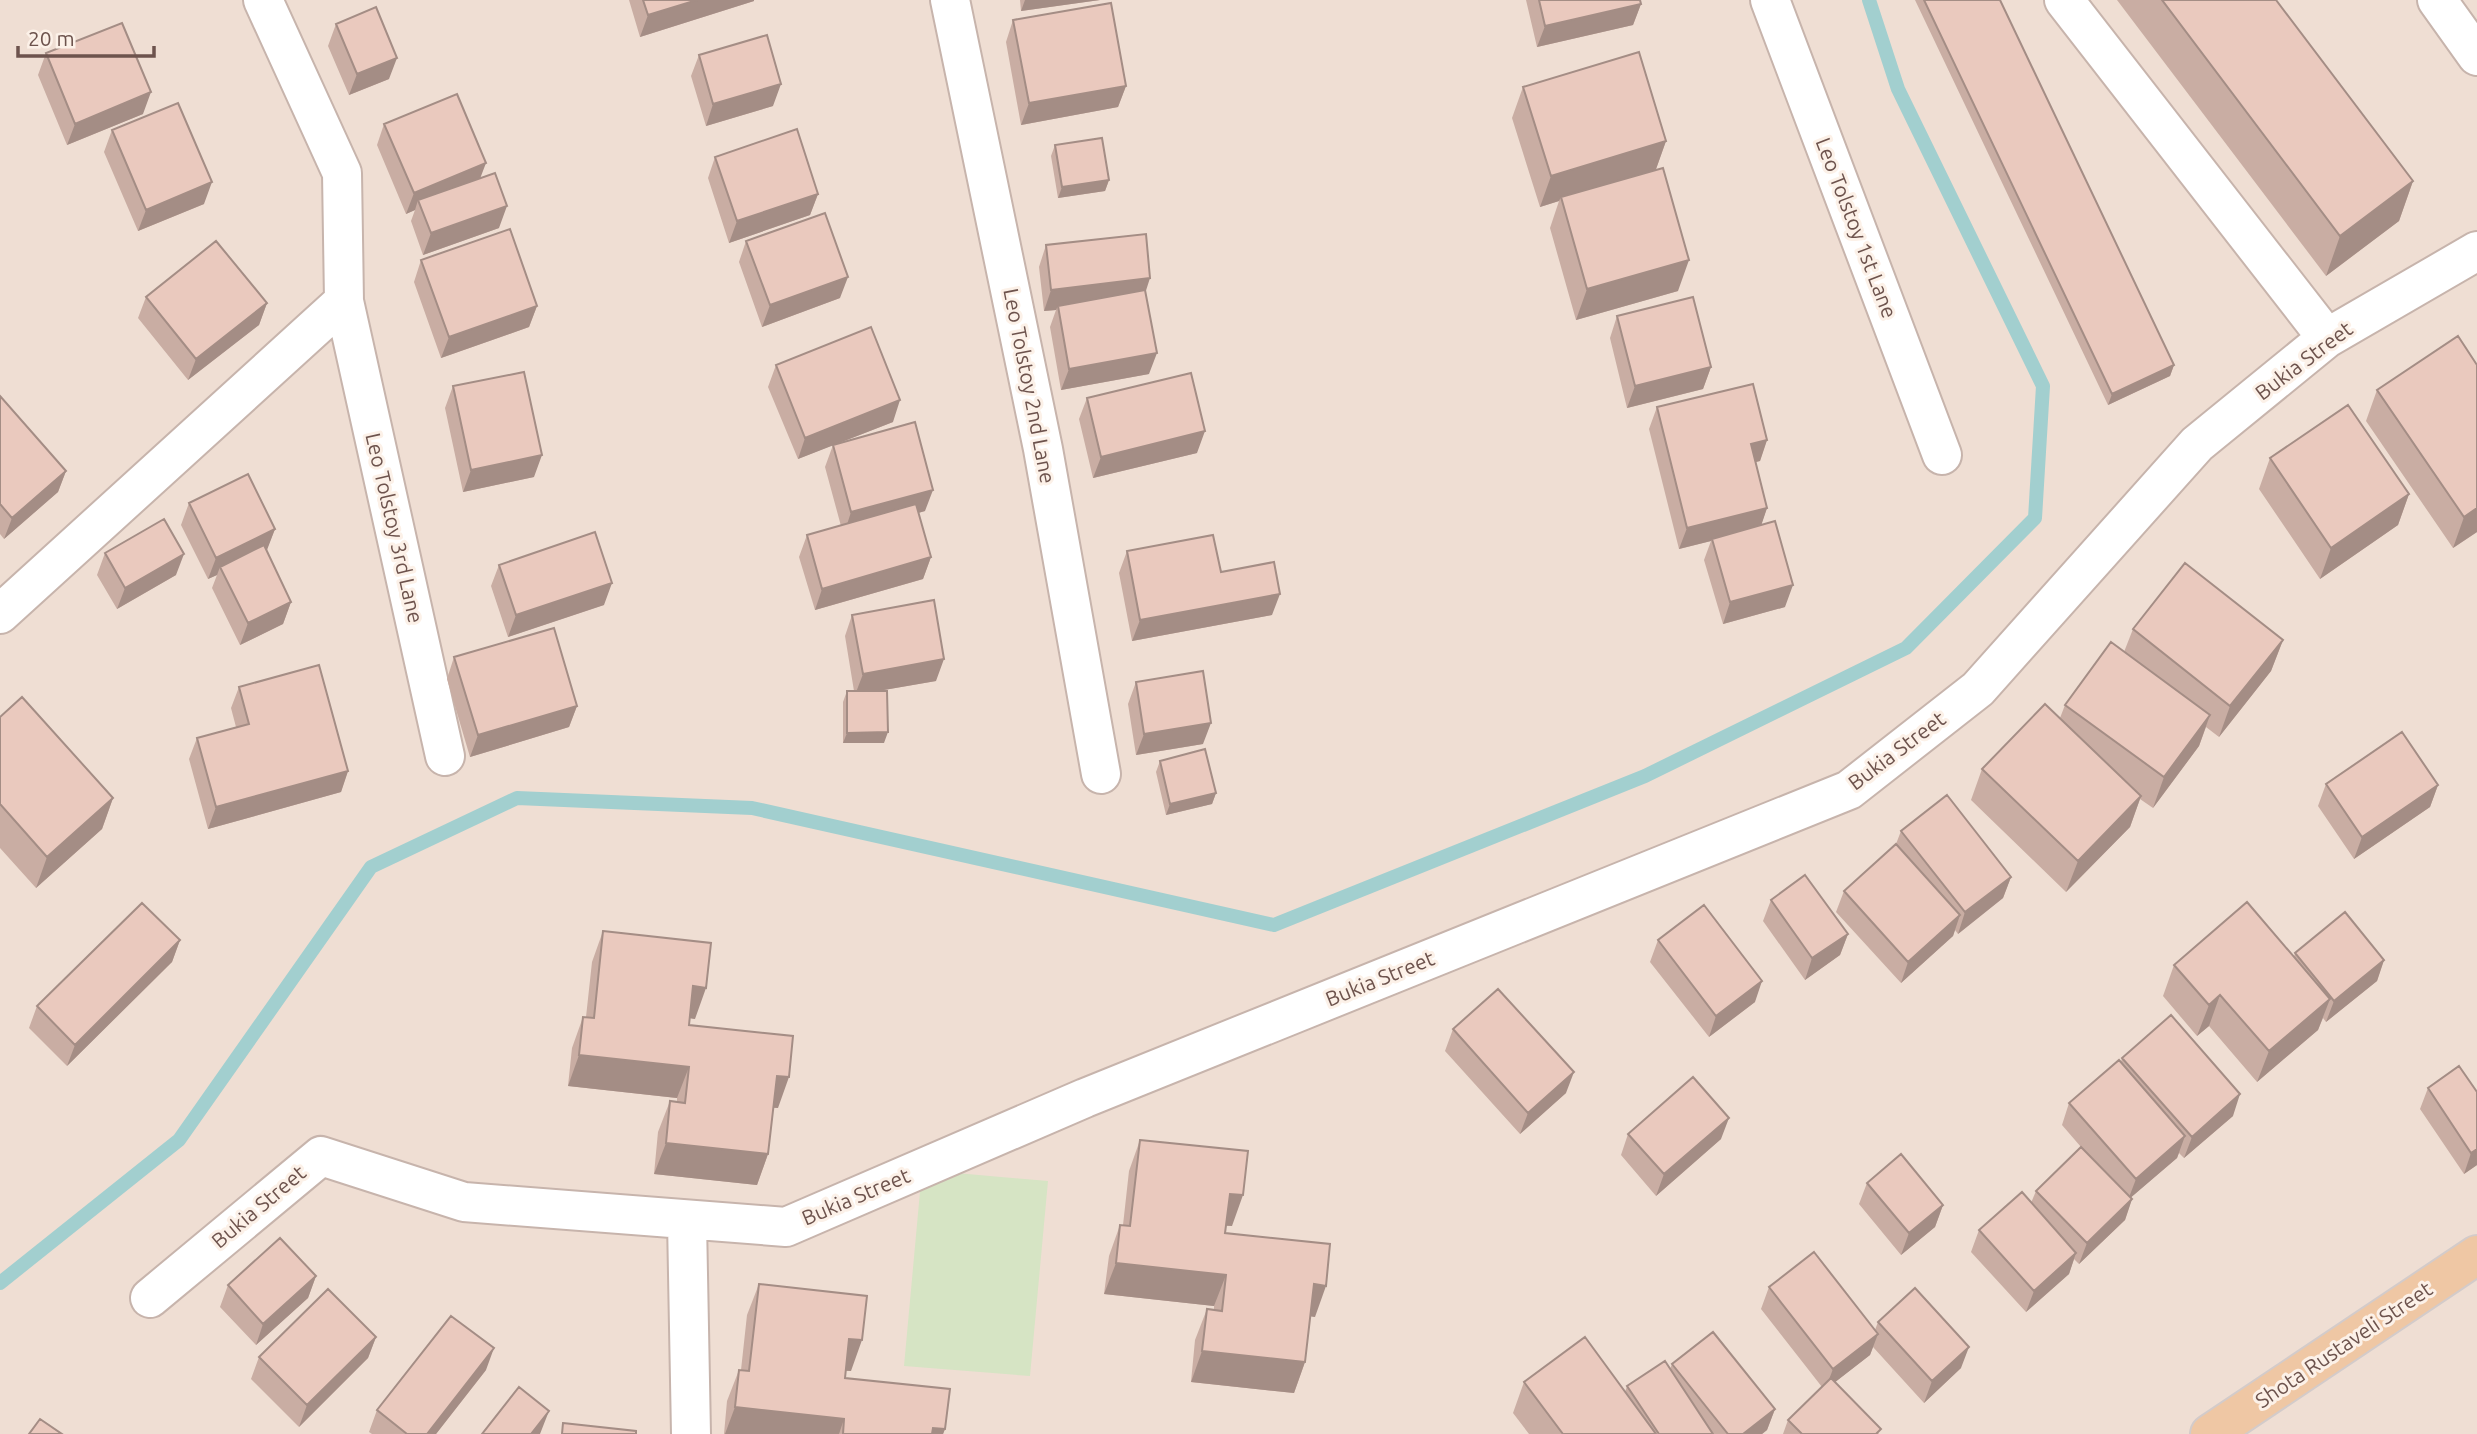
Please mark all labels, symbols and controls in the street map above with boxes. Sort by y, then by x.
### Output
scale bar [18,14,154,58]
text: 20 m [28,26,75,50]
street label: Leo Tolstoy 1st Lane [1811,134,1902,321]
street label: Leo Tolstoy 2nd Lane [999,286,1061,485]
street label: Bukia Street [2250,316,2357,404]
street label: Leo Tolstoy 3rd Lane [361,430,429,625]
street label: Bukia Street [1843,706,1950,794]
street label: Bukia Street [1322,945,1438,1011]
street label: Bukia Street [206,1160,310,1252]
street label: Bukia Street [798,1163,913,1230]
street label: Shota Rustaveli Street [2250,1276,2436,1412]

